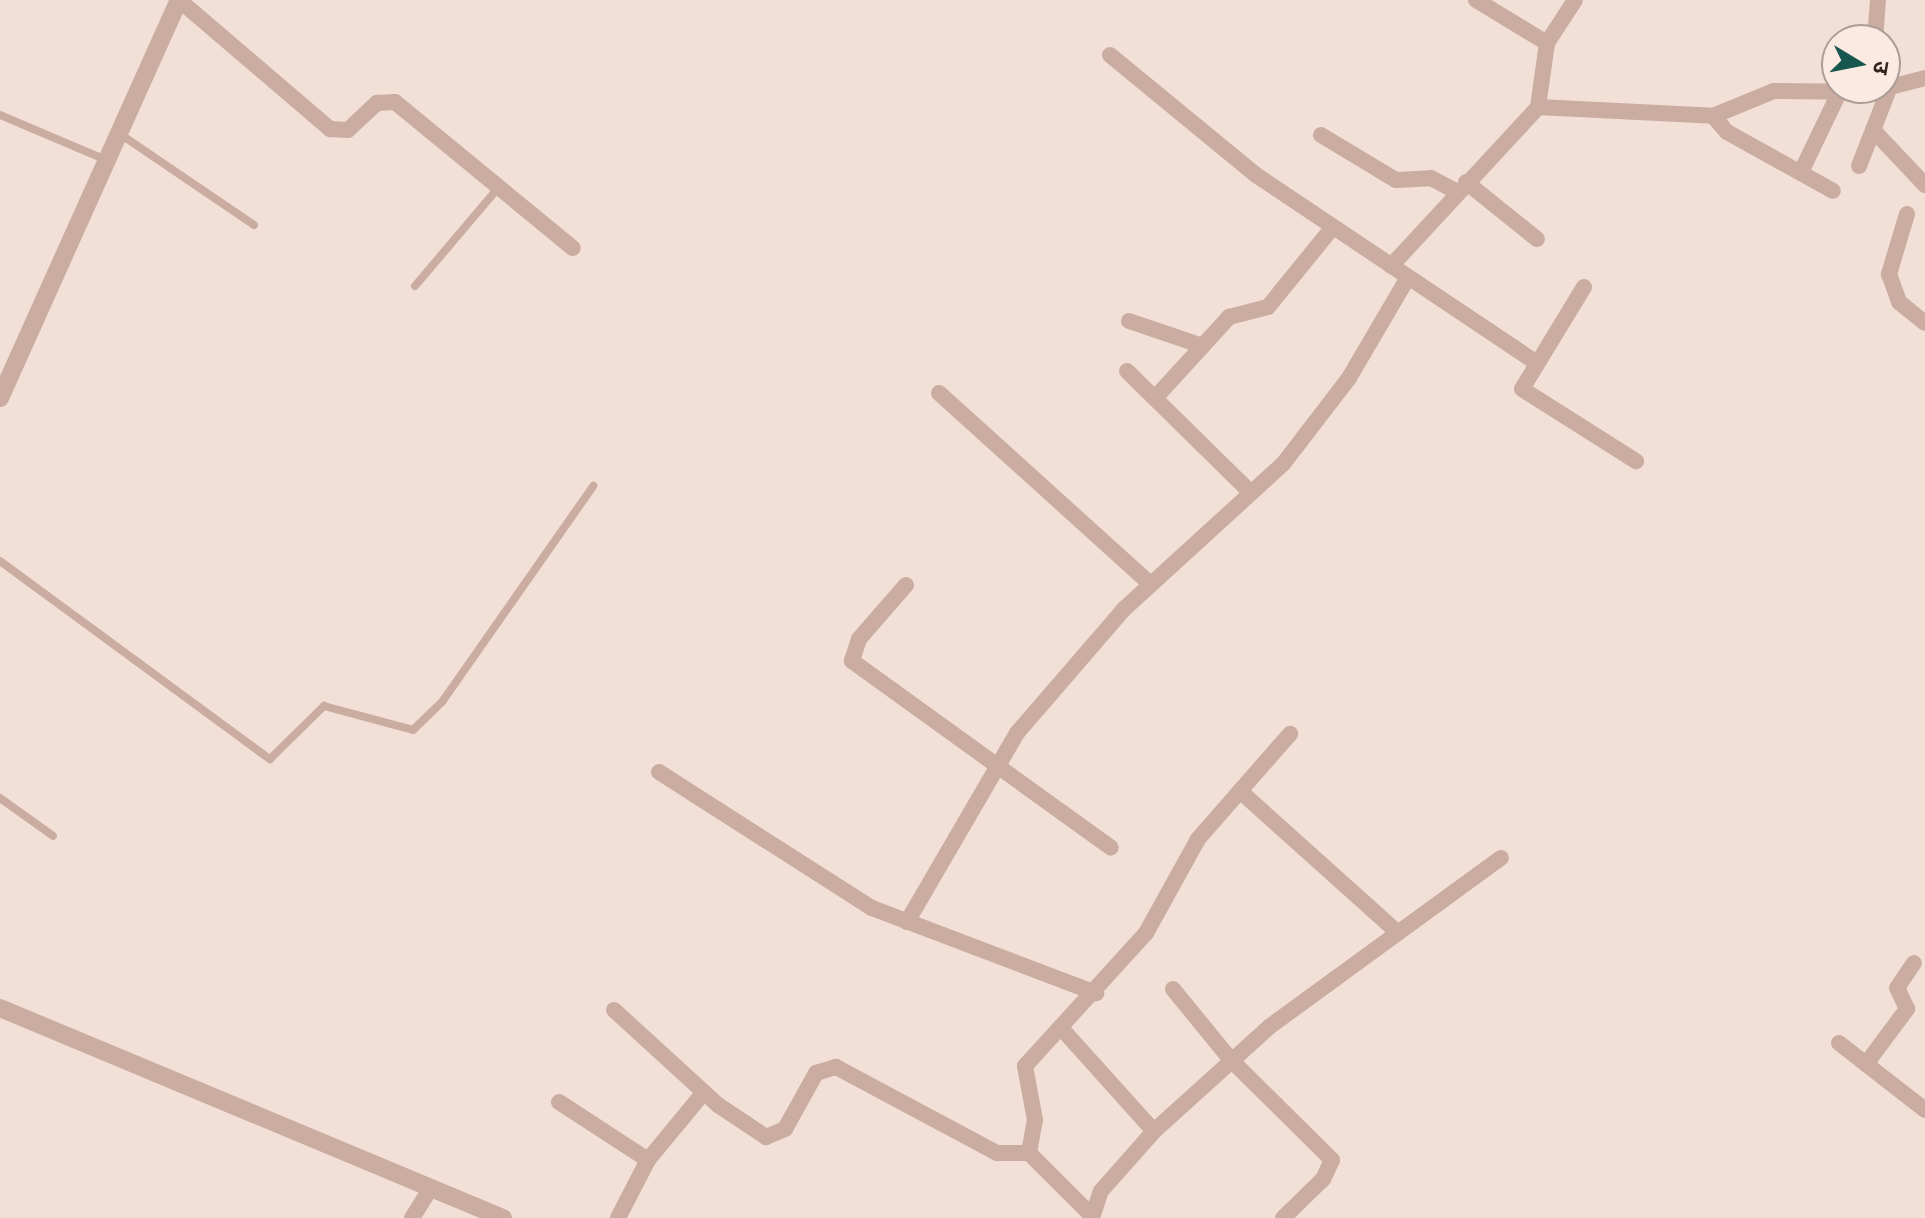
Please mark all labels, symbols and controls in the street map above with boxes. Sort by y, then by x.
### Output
north arrow [1821,24,1901,104]
text: उ [1867,59,1899,77]

